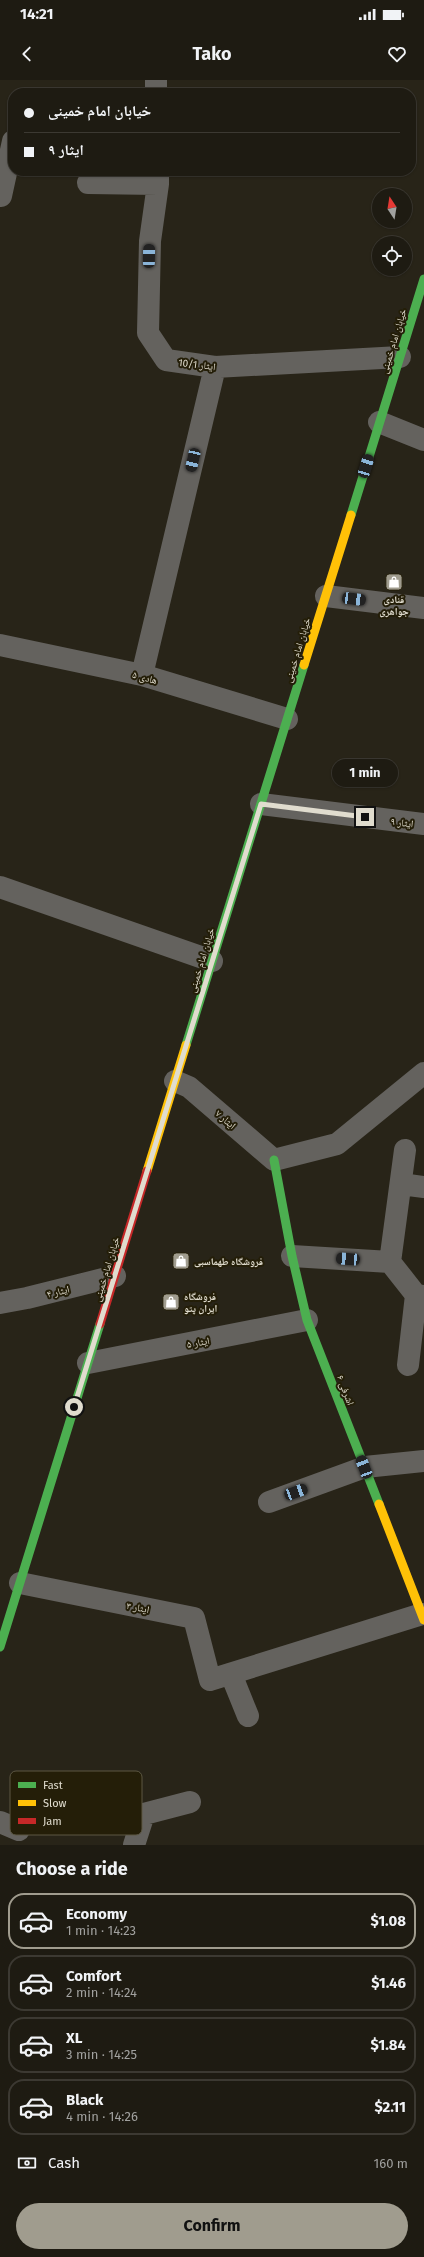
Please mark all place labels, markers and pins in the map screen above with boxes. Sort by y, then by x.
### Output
shop icon: قنادی جواهری [384,572,404,592]
place label: قنادی جواهری [379,594,409,618]
shop icon: فروشگاه طهماسبی [171,1251,191,1271]
place label: فروشگاه طهماسبی [194,1256,263,1268]
place label: فروشگاه ایران پتو [184,1291,218,1315]
shop icon: فروشگاه ایران پتو [161,1292,181,1312]

